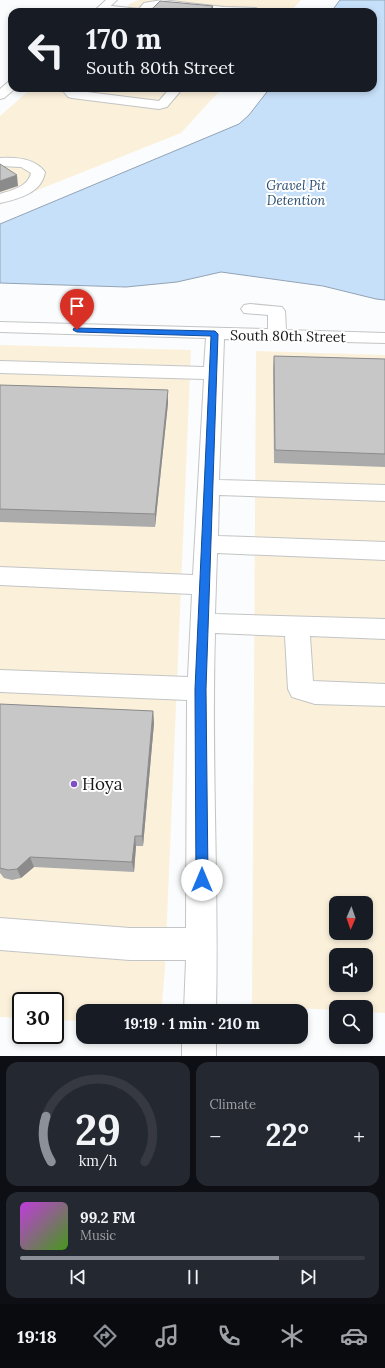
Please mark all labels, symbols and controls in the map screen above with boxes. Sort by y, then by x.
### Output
text: 170 m [86,21,161,57]
icon: left [20,24,72,76]
text: South 80th Street [86,56,235,79]
water label: Gravel Pit Detention [266,177,326,209]
pin [60,289,94,330]
icon: arrive [66,295,88,317]
street label: South 80th Street [230,326,347,346]
place label: Hoya [82,773,123,795]
marker: Hoya [69,779,79,789]
position arrow [181,859,223,901]
north arrow [329,896,373,940]
map controls [329,896,373,1044]
button: sound [329,948,373,992]
speed limit sign: 30 [12,992,64,1044]
button: search [329,1000,373,1044]
text: 19:19 · 1 min · 210 m [124,1014,260,1033]
text: Climate [210,1096,256,1113]
text: 29 [75,1103,121,1156]
text: 22° [266,1116,309,1154]
text: − [210,1122,221,1150]
text: + [353,1122,365,1150]
text: km/h [78,1152,117,1171]
text: 99.2 FM [80,1208,136,1227]
text: Music [80,1227,116,1244]
icon: previous [67,1266,89,1288]
icon: pause [182,1266,204,1288]
icon: next [297,1266,319,1288]
icon: directions [91,1322,119,1350]
icon: music [153,1322,181,1350]
icon: phone [215,1322,243,1350]
icon: climate [278,1322,306,1350]
icon: car [340,1322,368,1350]
text: 19:18 [17,1325,57,1348]

